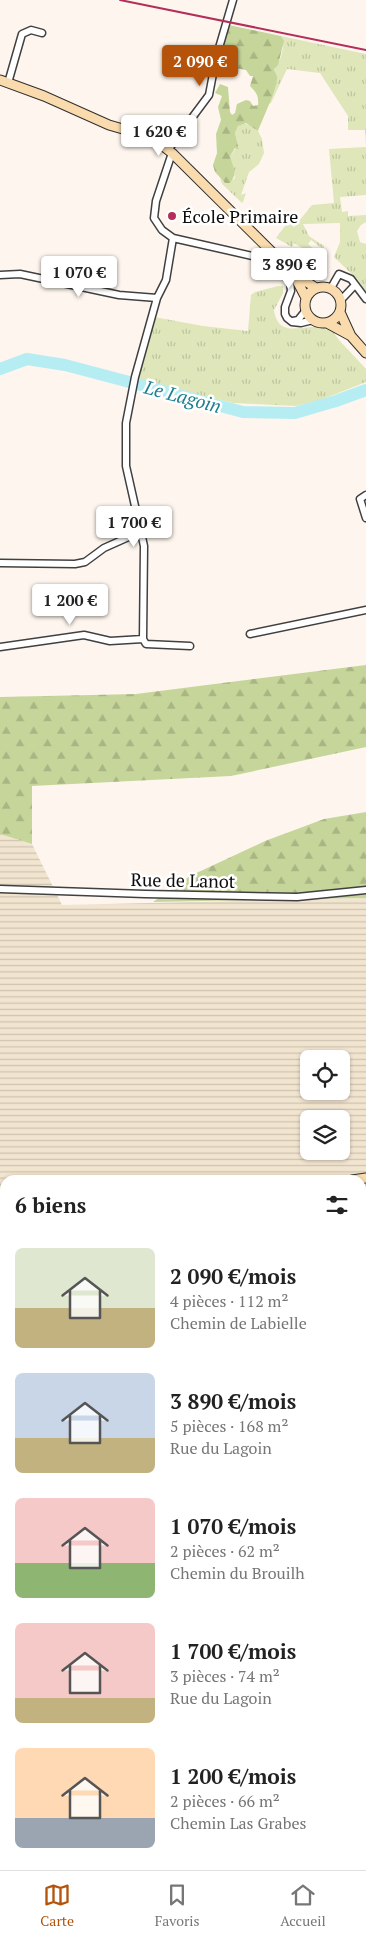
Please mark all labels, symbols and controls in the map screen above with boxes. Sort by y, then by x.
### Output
pin: 2 090 € [154,44,246,87]
text: 2 090 € [173,50,227,72]
pin: 1 620 € [113,114,205,157]
text: 1 620 € [132,120,186,142]
place label: École Primaire [182,204,298,228]
marker: École Primaire [166,210,178,222]
pin: 3 890 € [243,248,335,290]
text: 3 890 € [262,253,316,275]
pin: 1 070 € [33,256,125,298]
text: 1 070 € [52,261,106,283]
water label: Le Lagoin [141,373,224,418]
pin: 1 700 € [88,506,180,548]
text: 1 700 € [107,511,161,533]
pin: 1 200 € [24,584,116,626]
text: 1 200 € [43,589,97,611]
street label: Rue de Lanot [130,867,236,893]
map controls [300,1050,350,1160]
button: locate [300,1050,350,1100]
button: layers [300,1110,350,1160]
text: 6 biens [15,1191,86,1219]
icon: filters [323,1191,351,1219]
text: 2 090 €/mois [170,1262,296,1290]
icon: home [55,1268,115,1328]
text: 4 pièces · 112 m² [170,1290,288,1312]
text: Chemin de Labielle [170,1312,307,1334]
text: 3 890 €/mois [170,1387,296,1415]
icon: home [55,1393,115,1453]
text: 5 pièces · 168 m² [170,1415,288,1437]
text: Rue du Lagoin [170,1437,272,1459]
text: 1 070 €/mois [170,1512,296,1540]
icon: home [55,1518,115,1578]
text: 2 pièces · 62 m² [170,1540,280,1562]
text: Chemin du Brouilh [170,1562,305,1584]
text: 1 700 €/mois [170,1637,296,1665]
icon: home [55,1643,115,1703]
text: 3 pièces · 74 m² [170,1665,280,1687]
text: Rue du Lagoin [170,1687,272,1709]
text: 1 200 €/mois [170,1762,296,1790]
icon: home [55,1768,115,1828]
text: 2 pièces · 66 m² [170,1790,280,1812]
text: Chemin Las Grabes [170,1812,306,1834]
tab: Carte [40,1881,74,1930]
tab: Favoris [155,1881,200,1930]
tab: Accueil [280,1881,326,1930]

